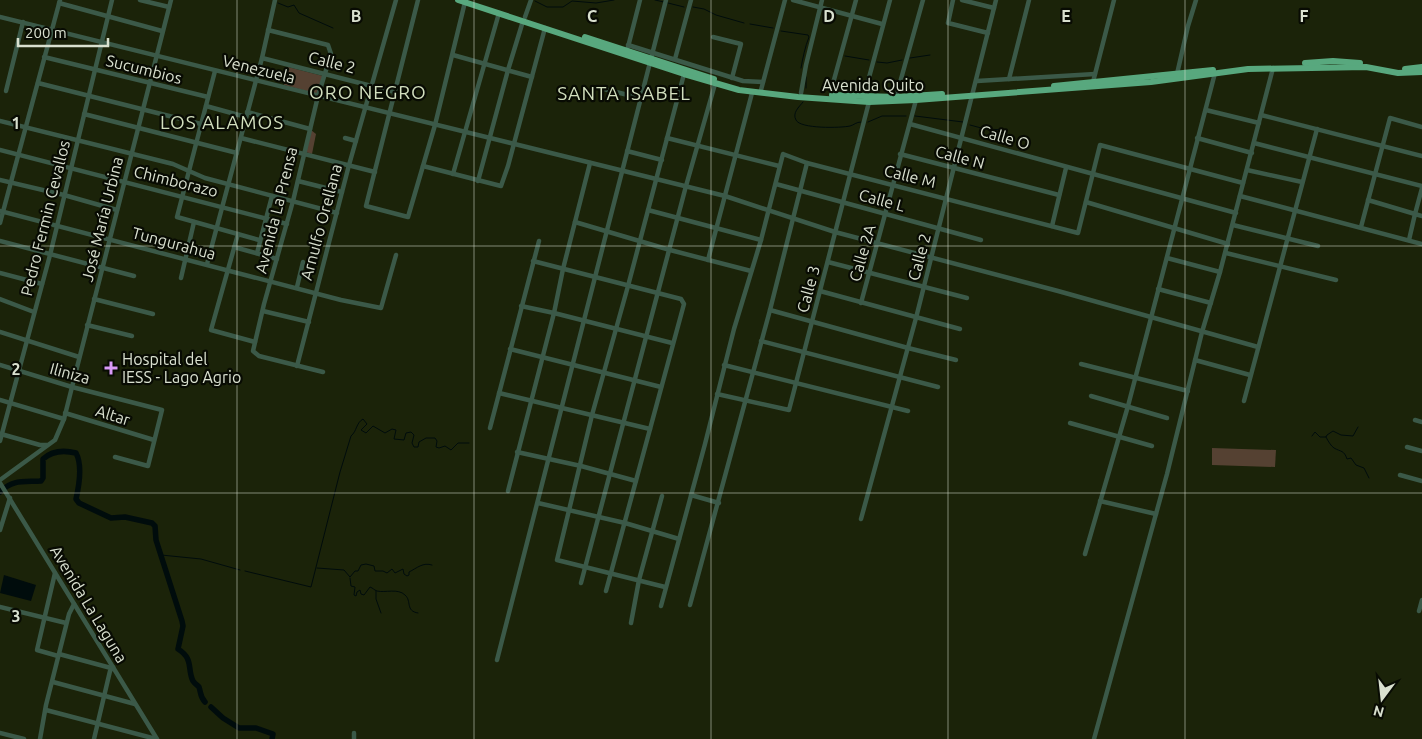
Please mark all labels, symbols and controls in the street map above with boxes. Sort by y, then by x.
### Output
text: B [351,7,361,25]
text: C [587,7,597,25]
text: D [823,7,835,25]
text: E [1061,7,1071,25]
text: F [1300,7,1309,25]
scale bar [18,15,108,47]
text: 200 m [25,24,67,41]
street label: Calle 2 [307,47,357,77]
street label: Sucumbios [104,51,184,87]
street label: Venezuela [221,51,297,87]
street label: Avenida Quito [822,76,924,94]
district label: ORO NEGRO [309,81,427,103]
district label: SANTA ISABEL [557,82,691,104]
district label: LOS ALAMOS [160,111,284,133]
text: 1 [11,114,21,132]
street label: Calle O [978,121,1032,153]
street label: Pedro Fermin Cevallos [17,138,73,298]
street label: Calle N [933,142,987,172]
street label: Avenida La Prensa [252,145,300,275]
street label: José María Urbina [78,155,126,283]
street label: Calle M [882,161,938,191]
street label: Chimborazo [132,162,220,200]
street label: Arnulfo Orellana [297,162,345,282]
street label: Calle L [857,185,907,215]
street label: Calle 2A [845,222,879,284]
street label: Tungurahua [130,223,218,263]
street label: Calle 2 [904,232,934,282]
street label: Calle 3 [793,264,823,314]
place label: Hospital del IESS - Lago Agrio [122,350,241,386]
street label: Iliniza [48,359,92,387]
text: 2 [11,360,21,378]
marker: Hospital del IESS - Lago Agrio [104,361,118,375]
street label: Altar [94,401,132,429]
street label: Avenida La Laguna [47,542,131,666]
text: 3 [11,607,21,625]
north arrow [1357,674,1407,724]
text: N [1372,702,1386,721]

